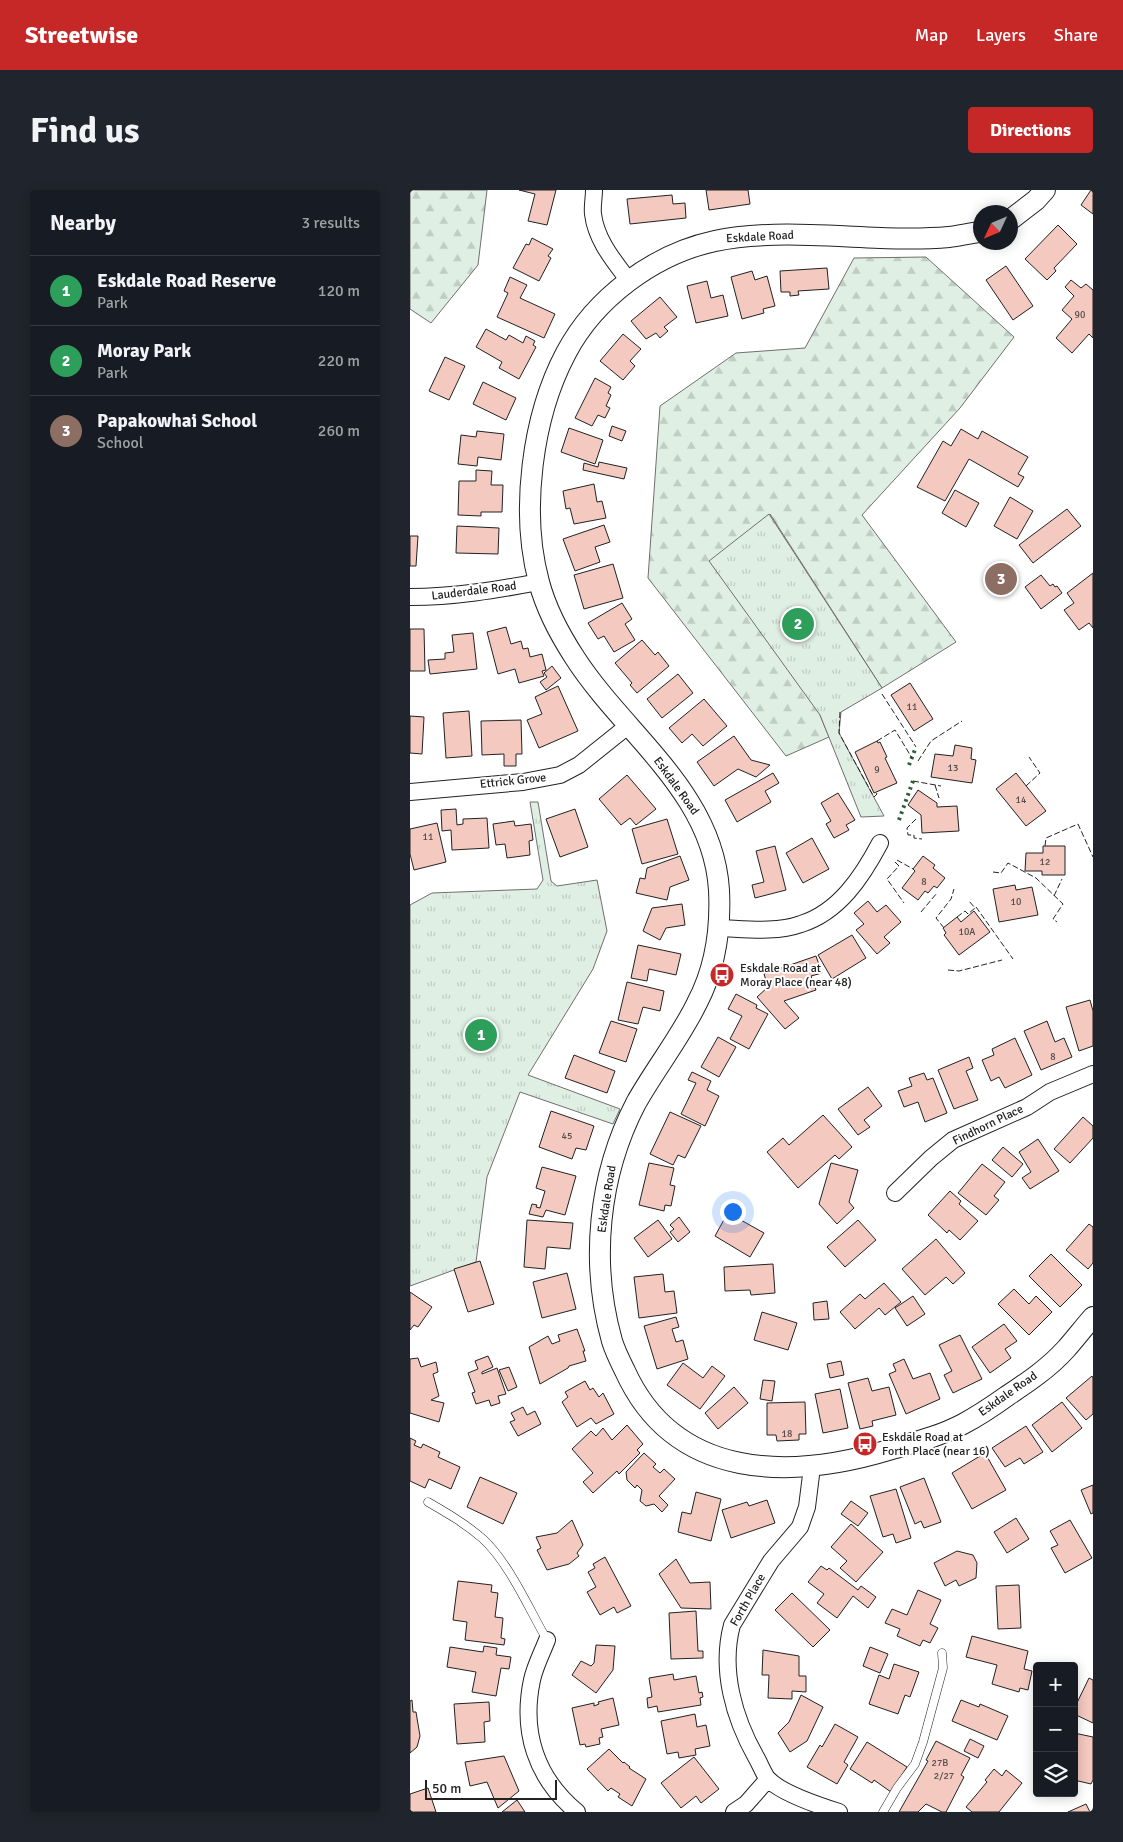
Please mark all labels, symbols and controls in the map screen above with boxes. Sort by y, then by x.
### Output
text: Streetwise [25,20,138,50]
text: Map [915,24,948,46]
text: Layers [976,24,1026,46]
text: Share [1054,24,1098,46]
button: Directions [968,107,1093,153]
text: Find us [30,109,140,152]
north arrow [973,205,1018,250]
text: Nearby [50,210,116,236]
text: 3 results [301,213,360,233]
street label: Eskdale Road [726,228,794,246]
text: Eskdale Road Reserve [97,269,276,293]
text: 1 [62,281,70,301]
text: 120 m [318,281,360,301]
text: Park [97,293,128,313]
house number: 90 [1075,309,1085,321]
text: Moray Park [97,339,191,363]
text: 2 [62,351,70,371]
text: 220 m [318,351,360,371]
text: Park [97,363,128,383]
text: Papakowhai School [97,409,257,433]
text: 3 [62,421,70,441]
text: 260 m [318,421,360,441]
text: School [97,433,143,453]
pin: 3 [985,560,1017,598]
street label: Lauderdale Road [431,578,517,604]
pin: 2 [782,605,814,643]
house number: 11 [907,701,917,713]
street label: Eskdale Road [650,754,702,818]
house number: 13 [948,762,958,774]
house number: 9 [874,764,880,776]
street label: Ettrick Grove [479,770,547,792]
house number: 14 [1016,794,1027,806]
house number: 11 [423,831,433,843]
house number: 12 [1040,856,1050,868]
house number: 8 [921,876,927,888]
house number: 10 [1011,896,1021,908]
house number: 10A [959,926,975,938]
place label: Eskdale Road at Moray Place (near 48) [740,961,852,990]
bus stop icon: Eskdale Road at Moray Place (near 48) [709,962,735,988]
pin: 1 [465,1016,497,1054]
house number: 8 [1050,1051,1056,1063]
street label: Findhorn Place [950,1101,1026,1149]
house number: 45 [562,1130,572,1142]
street label: Eskdale Road [594,1164,620,1234]
your location [720,1199,746,1225]
street label: Eskdale Road [976,1368,1040,1420]
house number: 18 [782,1428,792,1440]
place label: Eskdale Road at Forth Place (near 16) [882,1430,989,1459]
bus stop icon: Eskdale Road at Forth Place (near 16) [852,1431,878,1457]
street label: Forth Place [727,1571,769,1629]
map controls [1033,1662,1078,1797]
button: + [1033,1662,1078,1707]
button: − [1033,1707,1078,1752]
button: layers [1033,1752,1078,1797]
house number: 27B [932,1757,948,1769]
house number: 2/27 [934,1770,954,1782]
scale bar [425,1777,558,1800]
text: 50 m [432,1780,461,1797]

